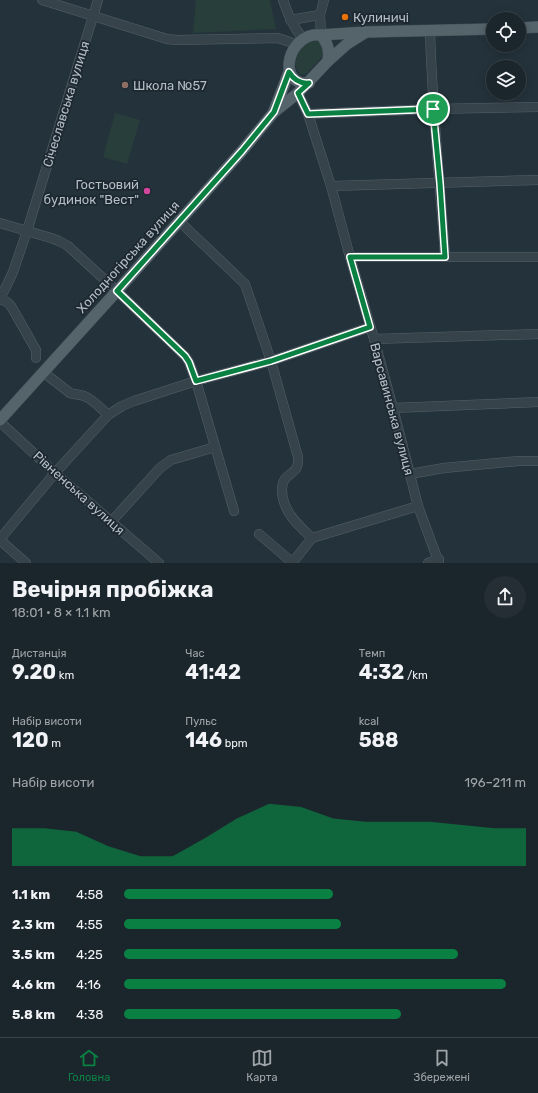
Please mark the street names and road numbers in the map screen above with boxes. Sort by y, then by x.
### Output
street label: Січеславська вулиця [40,39,92,169]
street label: Холодногірська вулиця [74,198,182,316]
street label: Варсавинська вулиця [367,341,417,477]
street label: Рівненська вулиця [30,448,128,538]

